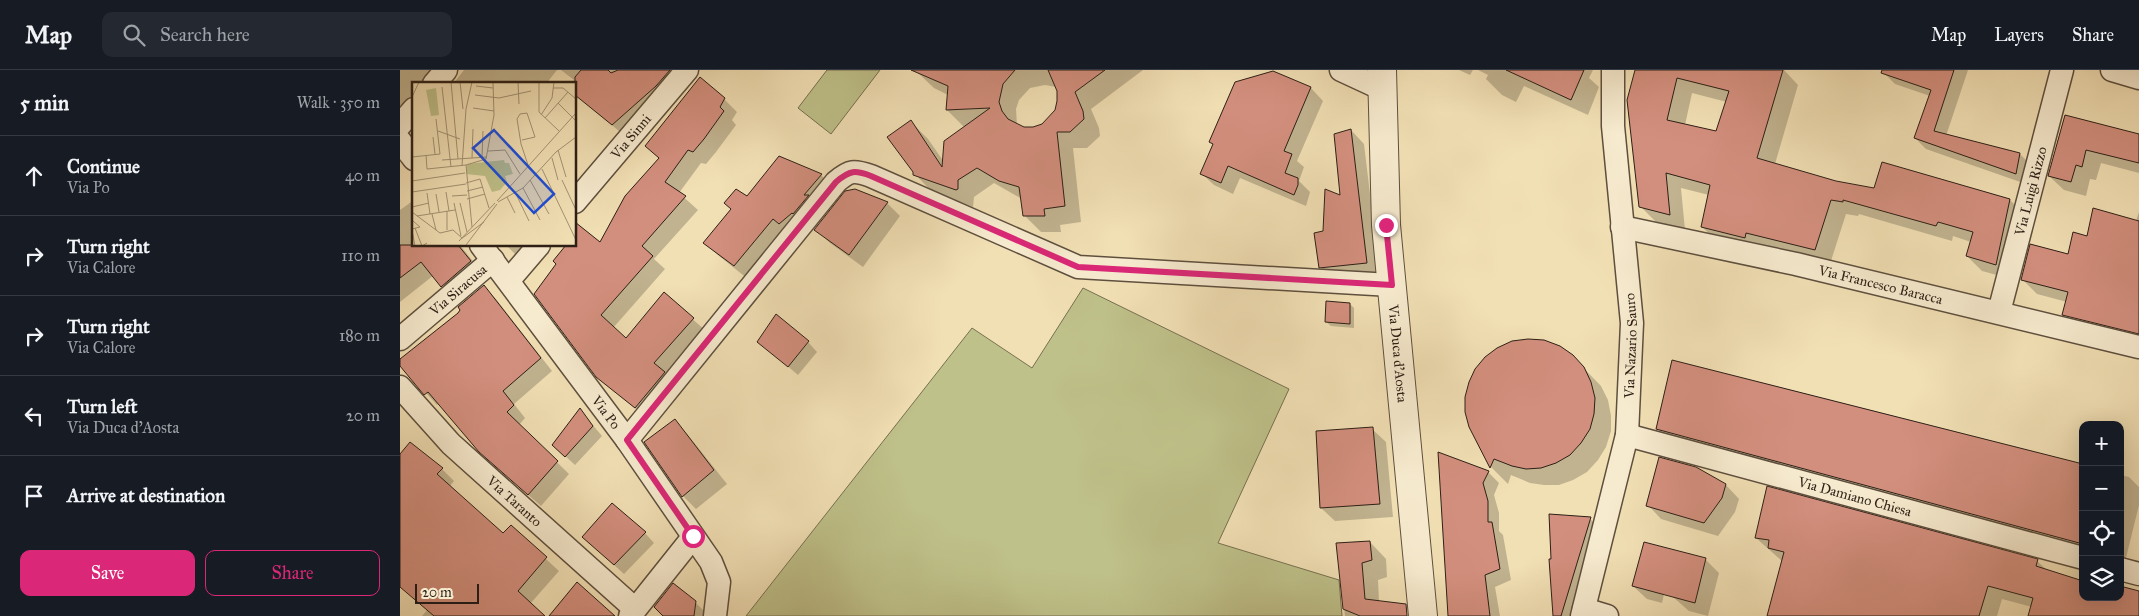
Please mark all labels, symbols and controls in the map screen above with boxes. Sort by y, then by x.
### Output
search box [102,12,452,57]
text: Map [25,20,72,50]
icon: search [120,21,148,49]
text: Search here [160,23,250,46]
text: Map [1931,24,1966,46]
text: Layers [1994,24,2044,46]
text: Share [2072,24,2114,46]
inset map [412,82,576,246]
text: 5 min [20,90,69,116]
text: Walk · 350 m [297,93,380,112]
street label: Via Sinni [607,111,655,163]
street label: Via Luigi Rizzo [2011,145,2051,239]
text: Continue [67,155,140,178]
icon: ahead [20,162,48,190]
text: 40 m [345,166,380,185]
text: Via Po [67,178,110,197]
route end [1375,214,1398,237]
text: Turn right [67,235,150,258]
icon: right [20,242,48,270]
text: 110 m [341,246,380,265]
text: Via Calore [67,258,135,277]
street label: Via Siracusa [425,261,490,320]
street label: Via Francesco Baracca [1816,262,1944,308]
street label: Via Nazario Sauro [1621,292,1641,400]
street label: Via Duca d'Aosta [1384,303,1411,403]
text: Turn right [67,315,150,338]
icon: right [20,322,48,350]
text: 180 m [339,326,380,345]
text: Via Calore [67,338,135,357]
street label: Via Po [587,392,624,433]
text: Turn left [67,395,137,418]
icon: left [20,402,48,430]
text: 20 m [346,406,380,425]
text: Via Duca d'Aosta [67,418,179,437]
map controls [2079,421,2124,601]
button: + [2079,421,2124,466]
button: − [2079,466,2124,511]
street label: Via Taranto [483,472,545,531]
street label: Via Damiano Chiesa [1795,473,1913,520]
icon: arrive [20,482,48,510]
text: Arrive at destination [67,484,225,507]
button: locate [2079,511,2124,556]
route start [682,525,705,548]
button: Save [20,550,195,596]
button: Share [205,550,380,596]
button: layers [2079,556,2124,601]
scale bar [415,581,479,604]
text: 20 m [422,584,452,601]

